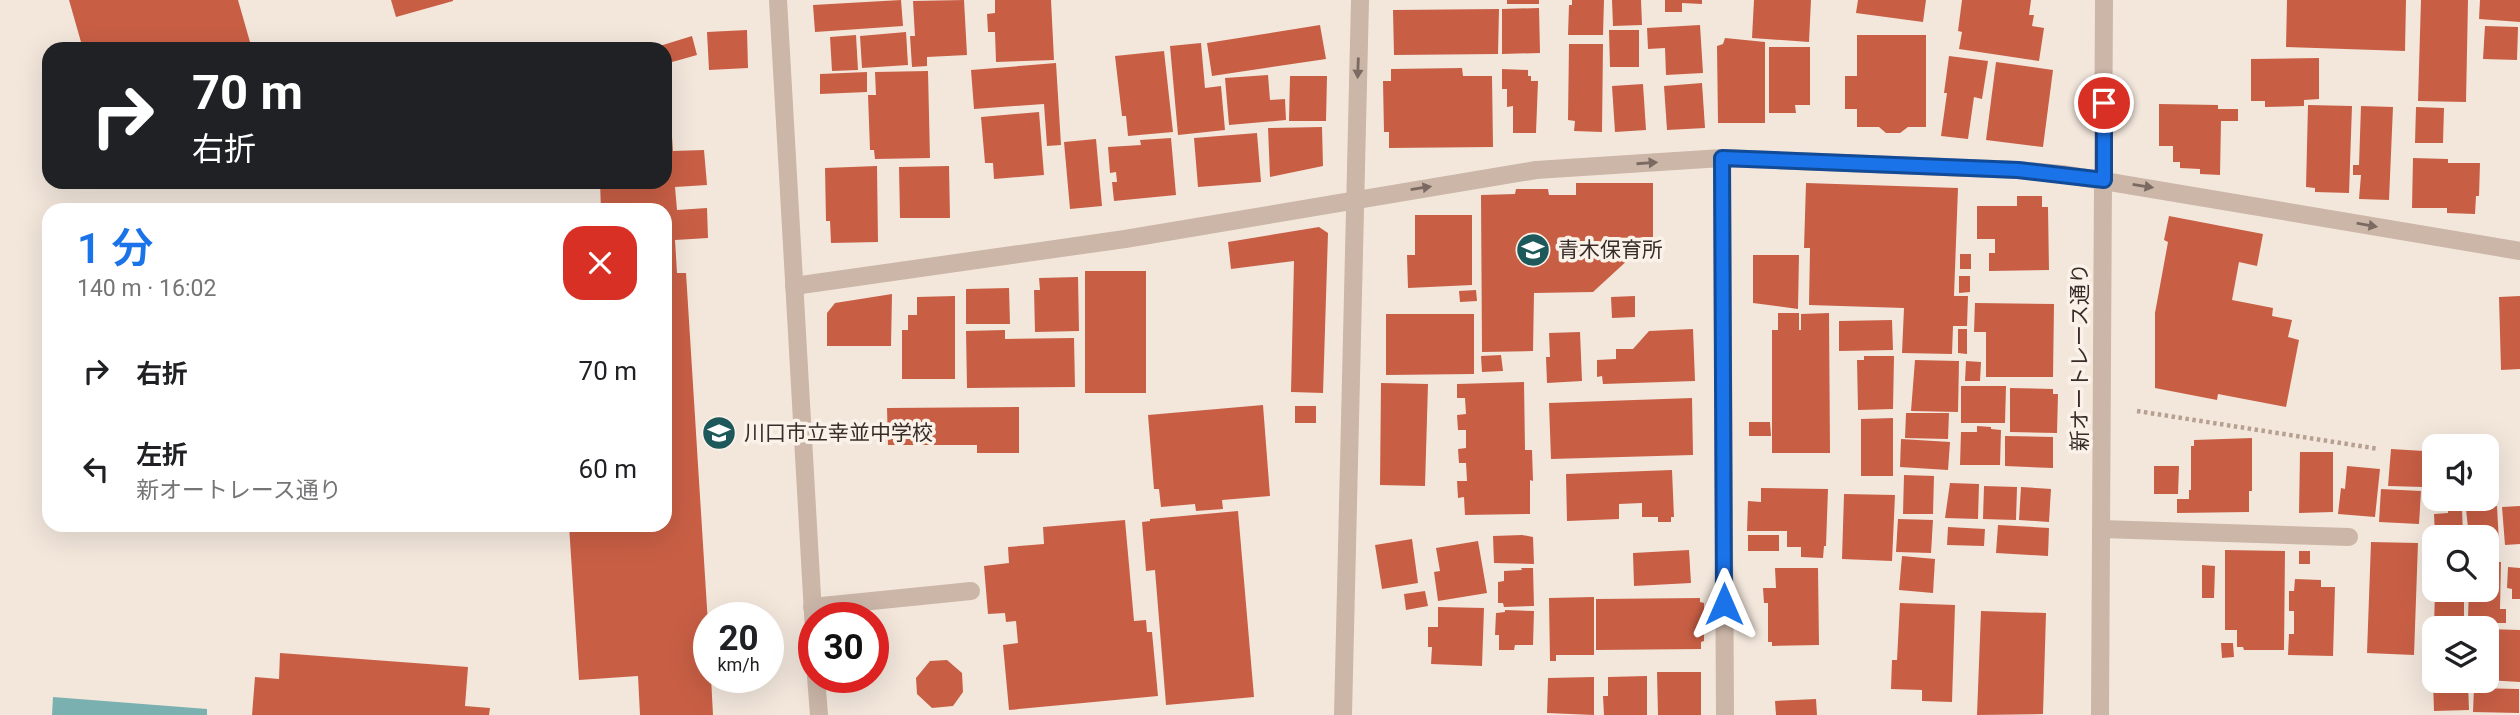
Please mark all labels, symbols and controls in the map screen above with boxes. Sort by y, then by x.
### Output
one-way arrow [1352,57,1363,79]
text: 70 m [192,64,303,121]
icon: right [77,70,168,161]
pin [2074,73,2134,133]
icon: arrive [2085,84,2123,122]
text: 右折 [192,130,256,168]
one-way arrow [1636,157,1658,168]
one-way arrow [2132,181,2154,192]
one-way arrow [1410,182,1432,193]
one-way arrow [2356,220,2378,231]
text: 1 分 [77,224,153,273]
button: close [563,226,637,300]
school or university icon: 青木保育所 [1514,231,1552,269]
place label: 青木保育所 [1558,238,1663,262]
street label: 新オートレース通り [2068,263,2092,451]
text: 140 m · 16:02 [77,275,216,302]
icon: right [77,352,115,390]
text: 70 m [579,356,637,386]
text: 右折 [136,359,188,389]
school or university icon: 川口市立幸並中学校 [700,414,738,452]
place label: 川口市立幸並中学校 [744,421,933,445]
map controls [2422,434,2499,693]
button: sound [2422,434,2499,511]
text: 左折 [136,440,188,470]
icon: left [77,450,115,488]
text: 60 m [579,454,637,484]
text: 新オートレース通り [136,477,342,504]
button: search [2422,525,2499,602]
position arrow [1687,567,1761,641]
speed limit sign: 30 [798,602,889,693]
button: layers [2422,616,2499,693]
text: 20 [718,618,759,659]
text: km/h [717,654,760,675]

